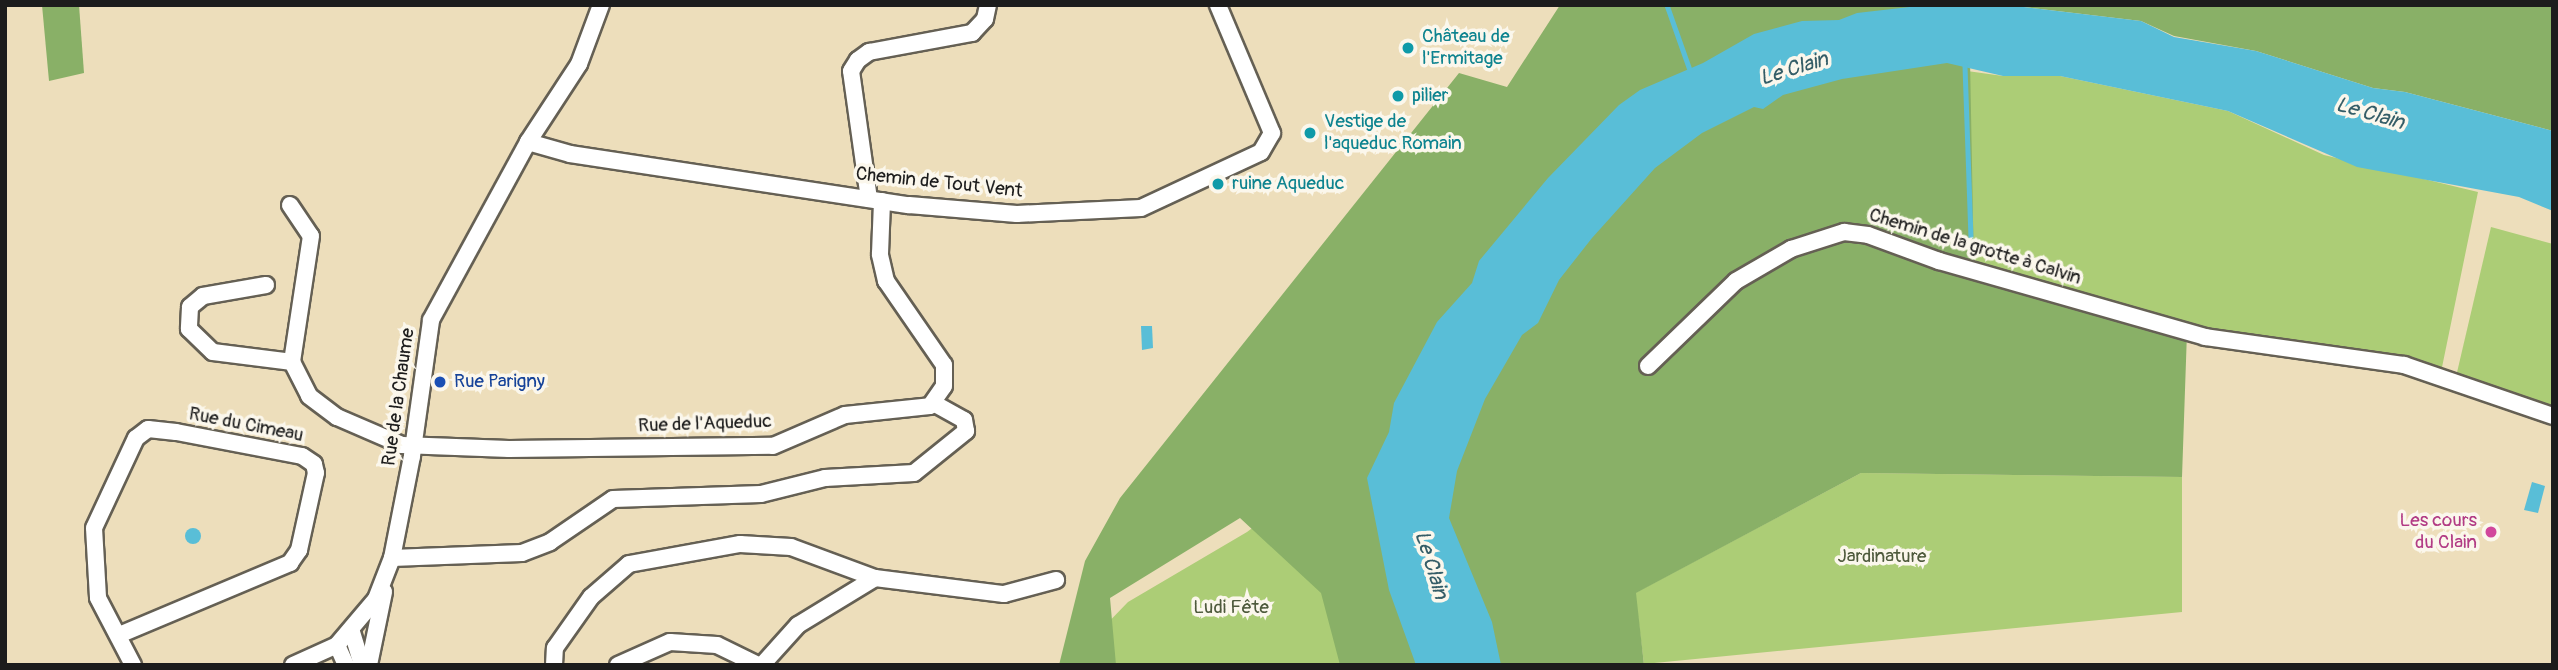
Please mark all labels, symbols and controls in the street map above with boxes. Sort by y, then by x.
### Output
place label: Château de l'Ermitage [1422,26,1510,70]
marker: Château de l'Ermitage [1400,40,1416,56]
water label: Le Clain [1757,47,1831,91]
place label: pilier [1412,85,1448,107]
marker: pilier [1390,88,1406,104]
water label: Le Clain [2333,92,2407,136]
place label: Vestige de l'aqueduc Romain [1324,111,1462,155]
marker: Vestige de l'aqueduc Romain [1302,125,1318,141]
street label: Chemin de Tout Vent [854,163,1024,203]
place label: ruine Aqueduc [1232,173,1344,195]
marker: ruine Aqueduc [1210,176,1226,192]
street label: Chemin de la grotte à Calvin [1866,204,2084,290]
street label: Rue de la Chaume [378,327,420,467]
place label: Rue Parigny [454,371,545,393]
marker: Rue Parigny [432,374,448,390]
street label: Rue du Cimeau [187,403,305,447]
street label: Rue de l'Aqueduc [638,410,772,438]
place label: Les cours du Clain [2400,510,2477,554]
marker: Les cours du Clain [2483,524,2499,540]
water label: Le Clain [1409,528,1453,602]
park label: Jardinature [1838,546,1926,568]
park label: Ludi Fête [1193,597,1269,619]

